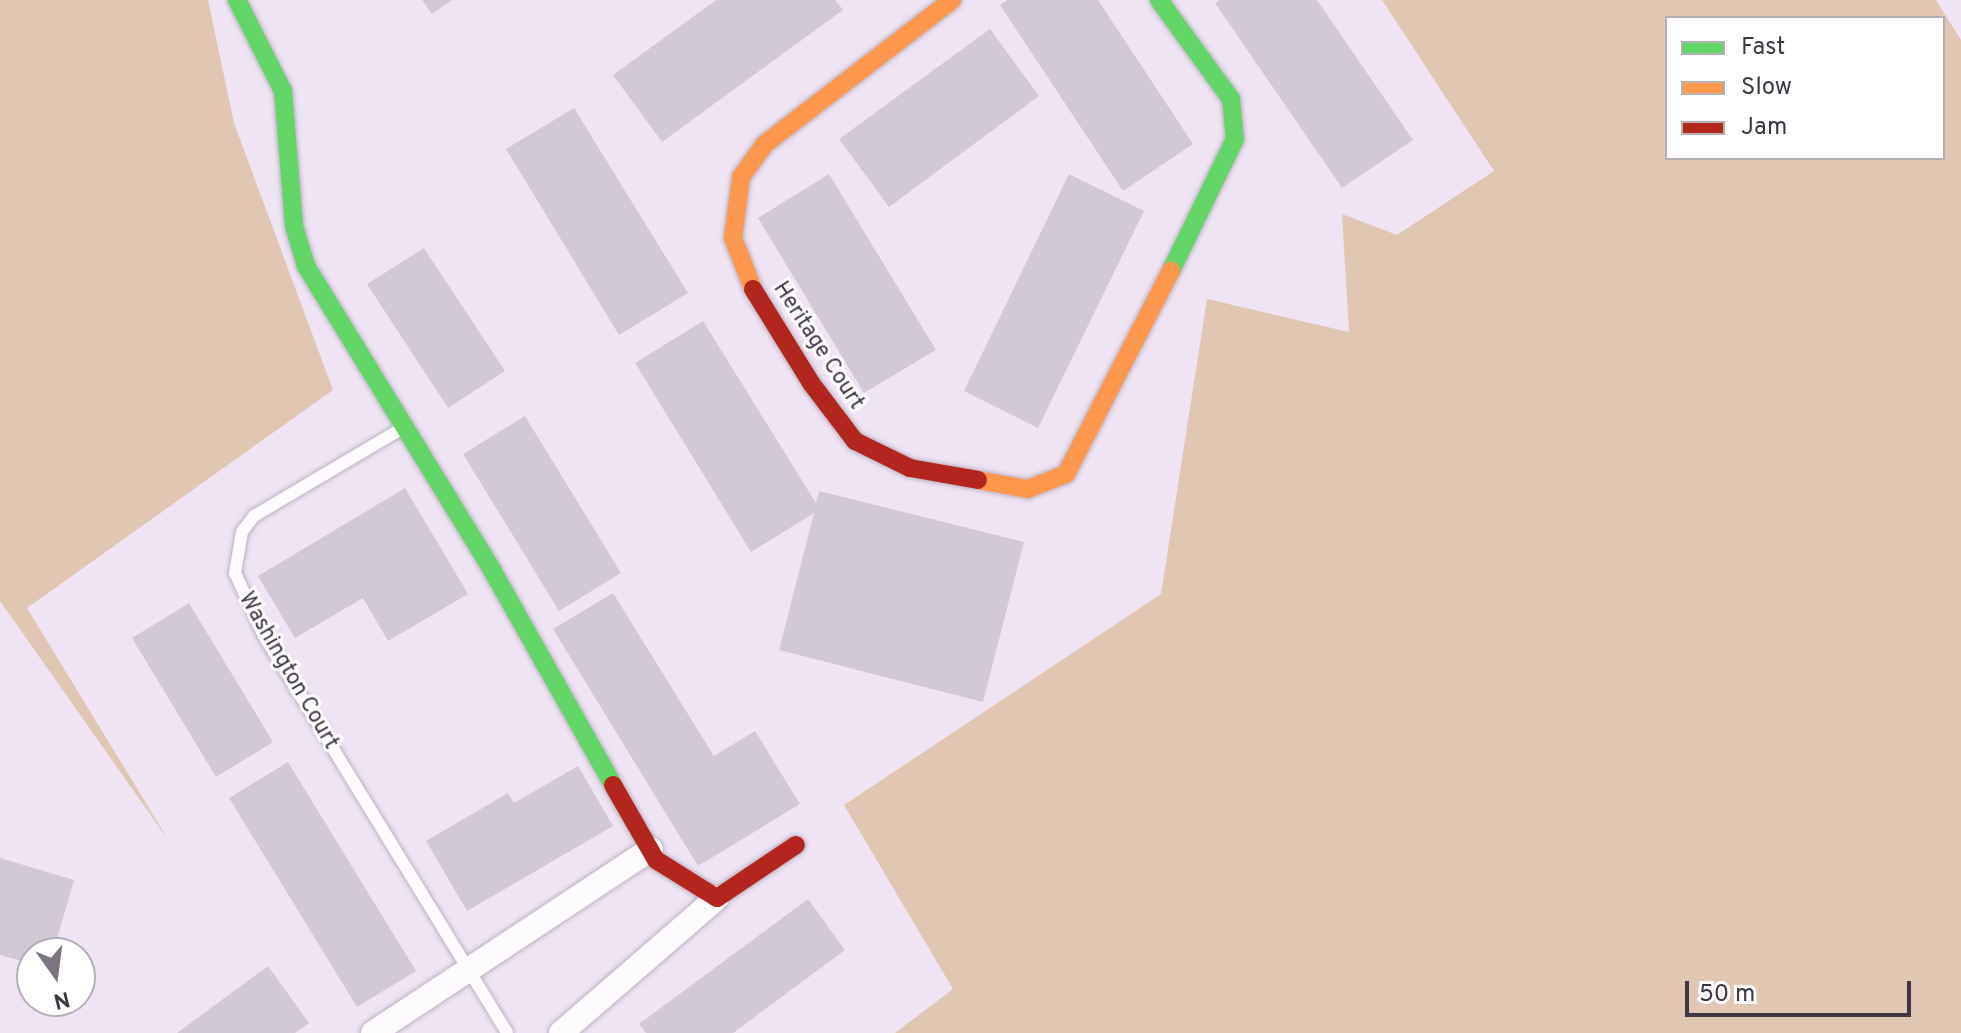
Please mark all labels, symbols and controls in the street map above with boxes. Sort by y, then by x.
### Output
legend [1665,16,1945,160]
text: Fast [1741,33,1785,63]
text: Slow [1741,73,1792,103]
text: Jam [1741,113,1787,143]
street label: Heritage Court [767,277,869,415]
street label: Washington Court [232,588,344,754]
north arrow [16,937,96,1017]
scale bar [1689,965,1915,1015]
text: 50 m [1699,980,1755,1010]
text: N [51,984,72,1014]

